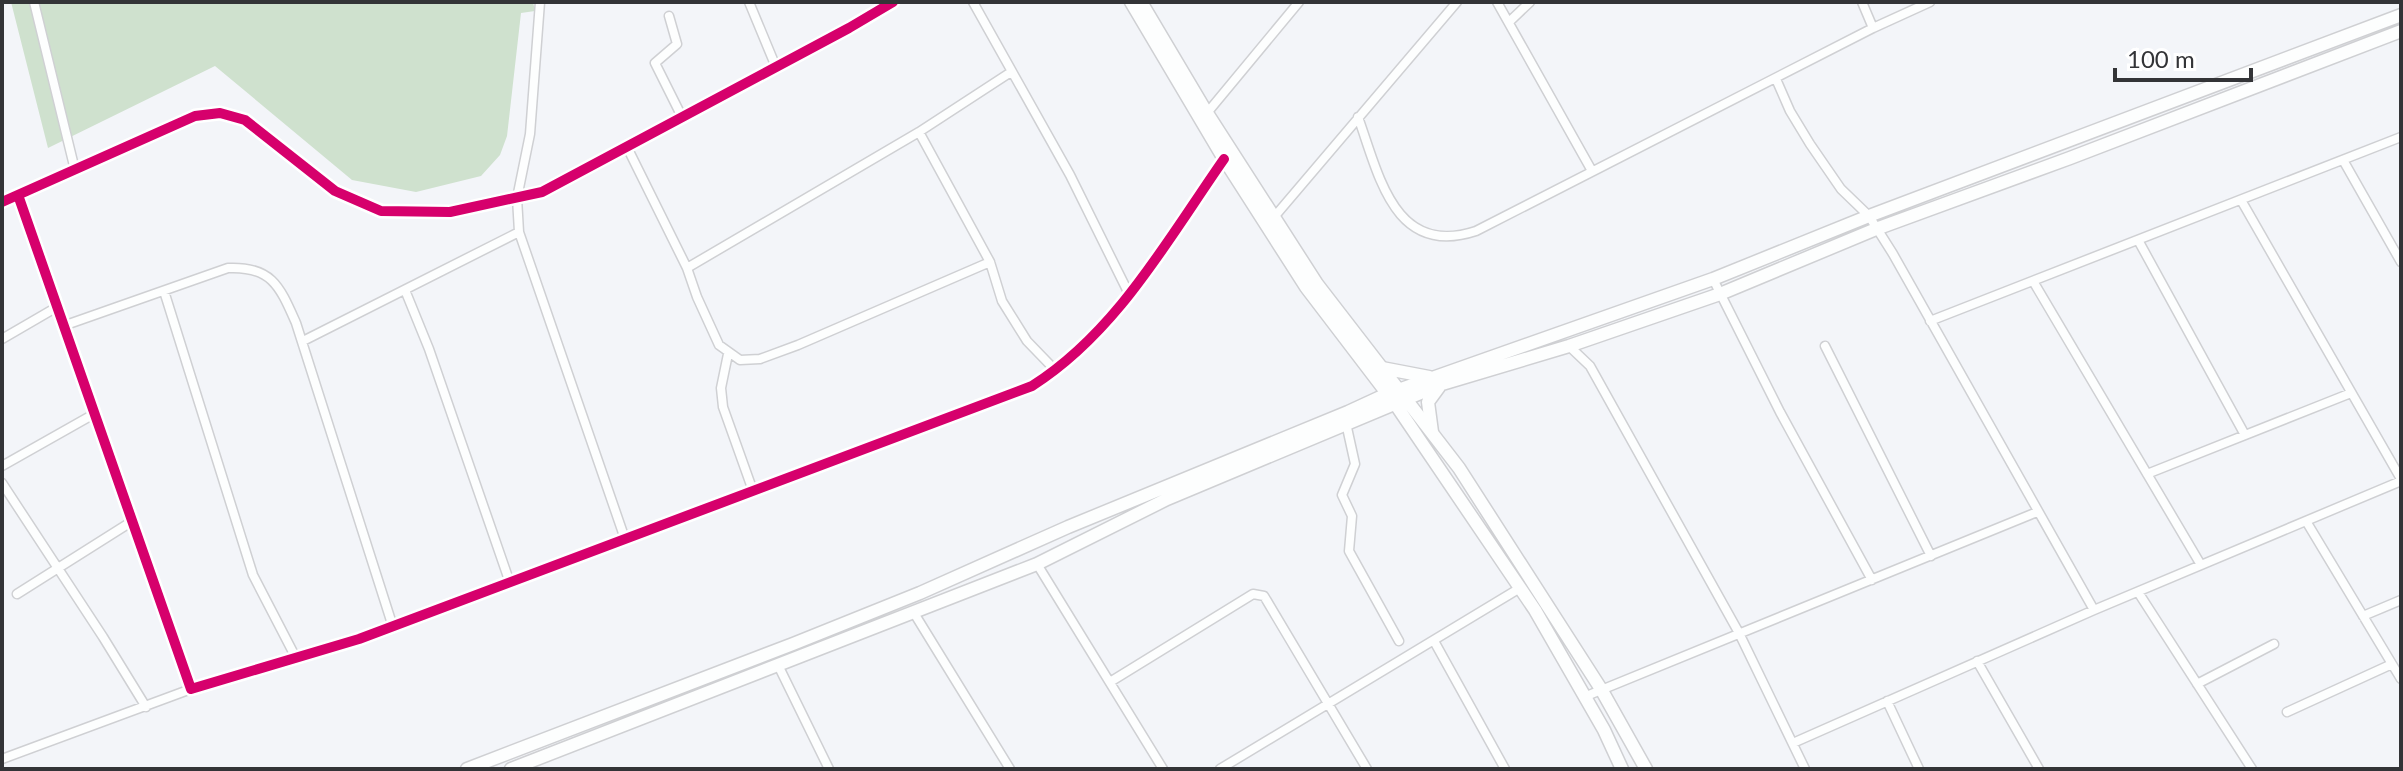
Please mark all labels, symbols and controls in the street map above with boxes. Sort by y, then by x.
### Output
scale bar [2115,32,2251,82]
text: 100 m [2127,44,2195,73]

